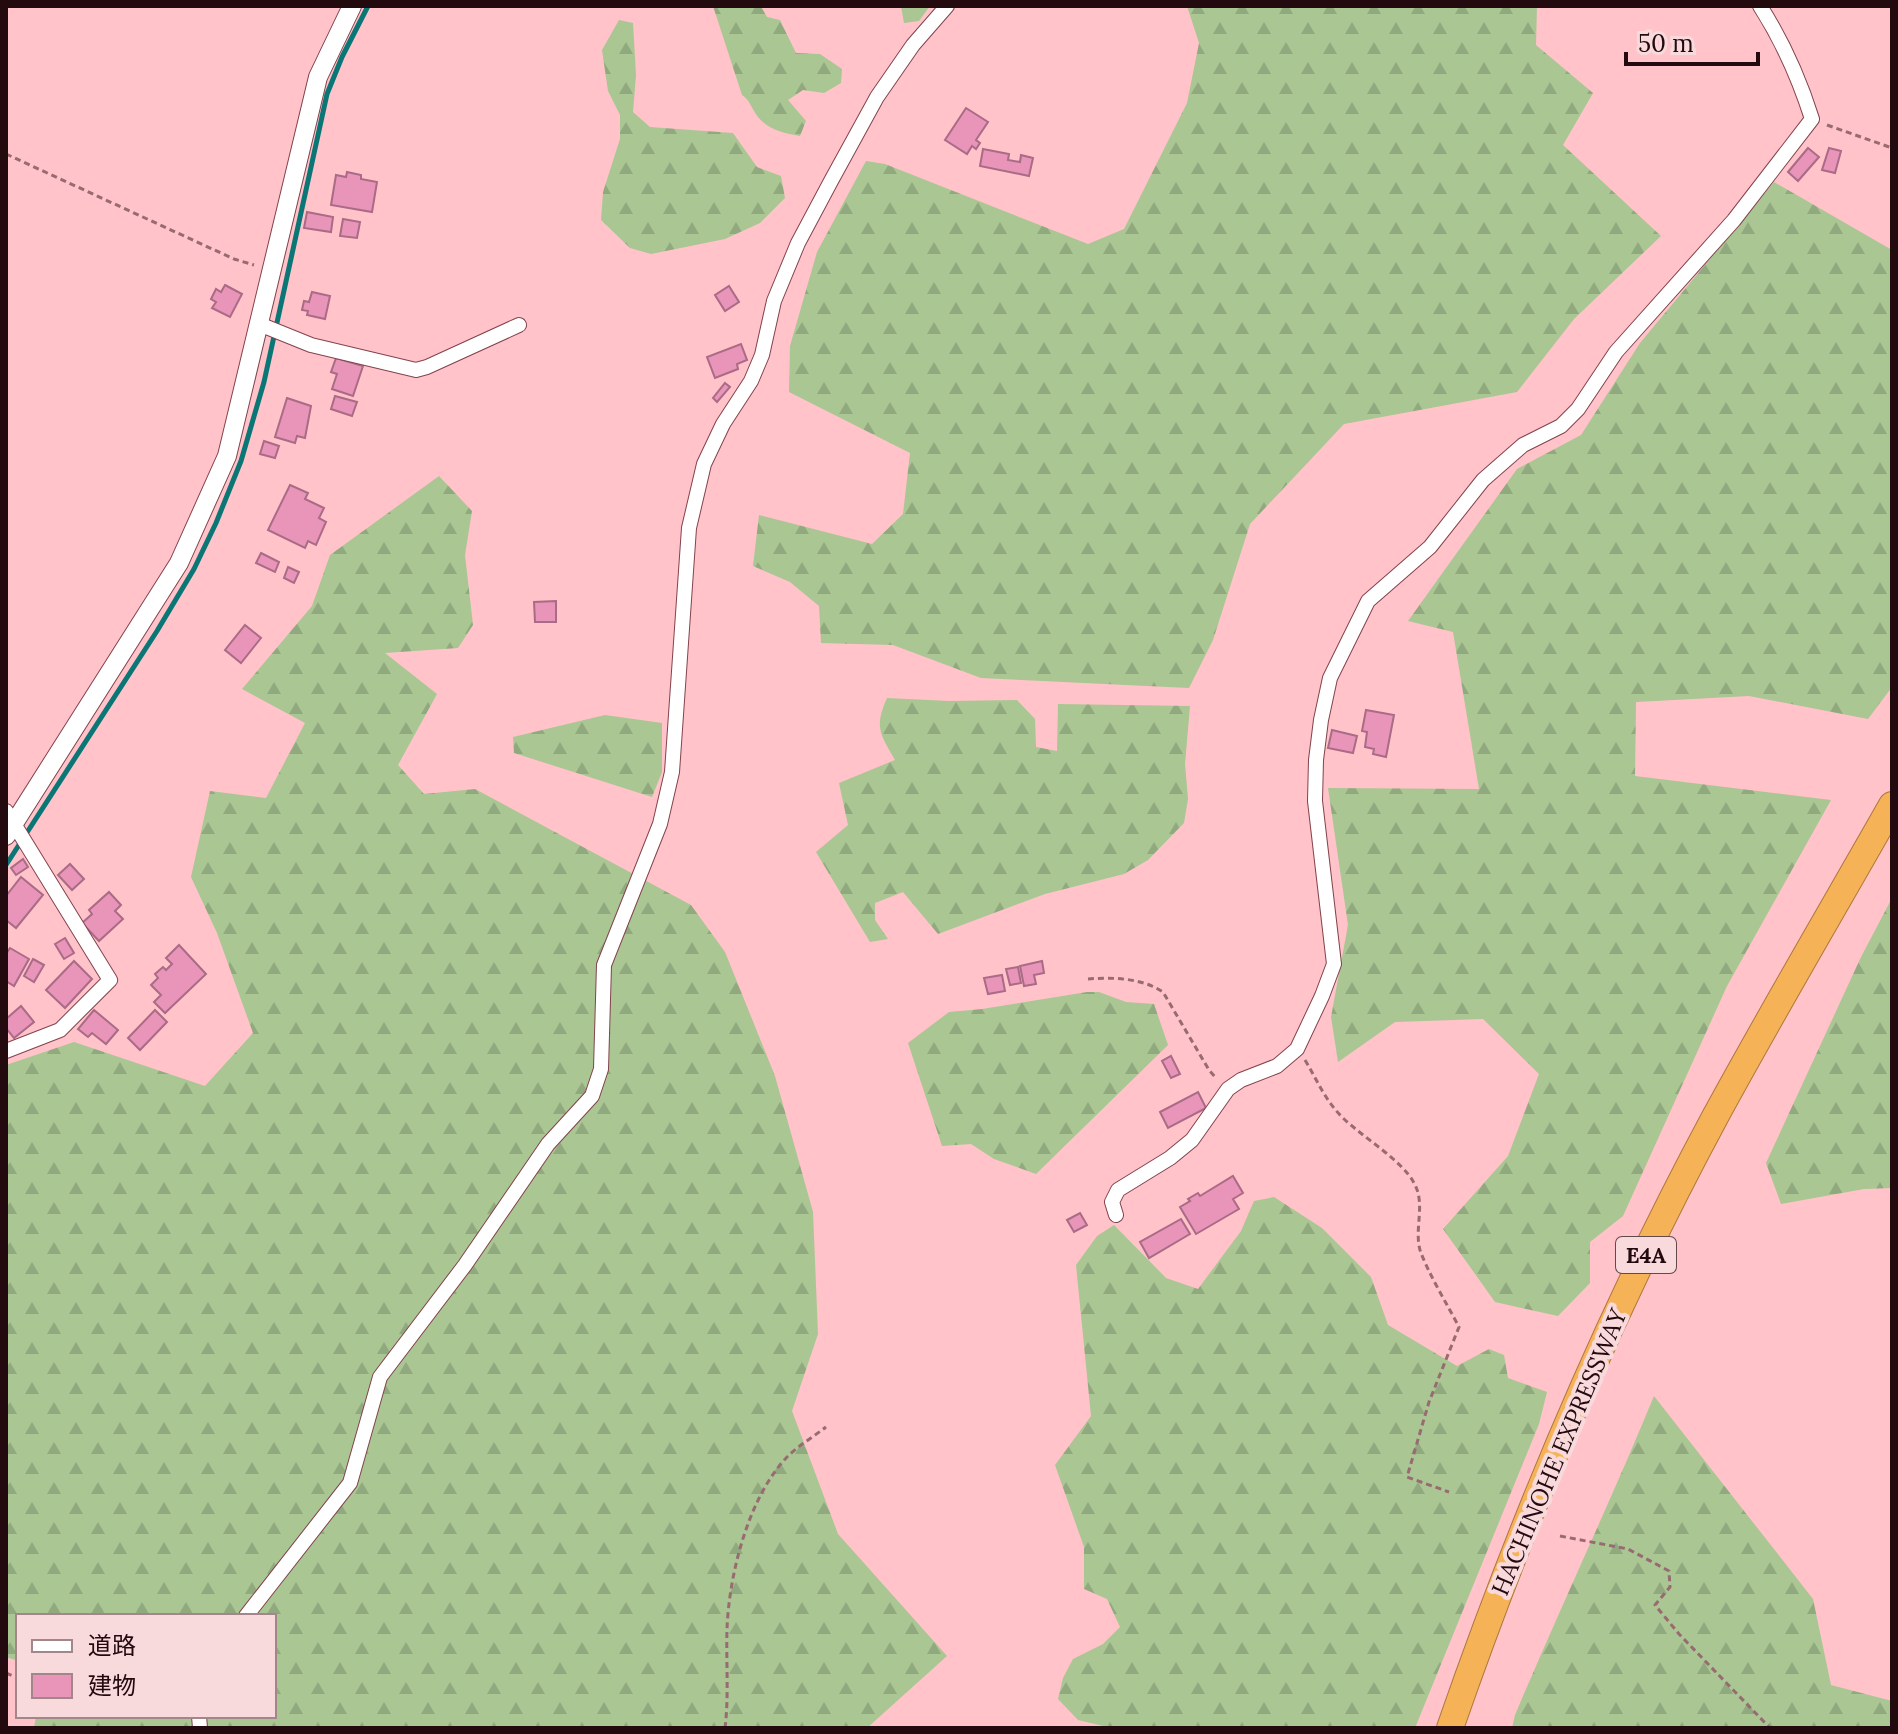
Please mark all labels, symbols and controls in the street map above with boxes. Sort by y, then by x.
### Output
scale bar [1626,16,1758,66]
text: 50 m [1638,28,1694,59]
road number: E4A [1616,1237,1676,1273]
street label: HACHINOHE EXPRESSWAY [1484,1303,1634,1600]
legend [16,1614,276,1718]
text: 道路 [88,1630,136,1661]
text: 建物 [88,1670,136,1701]

